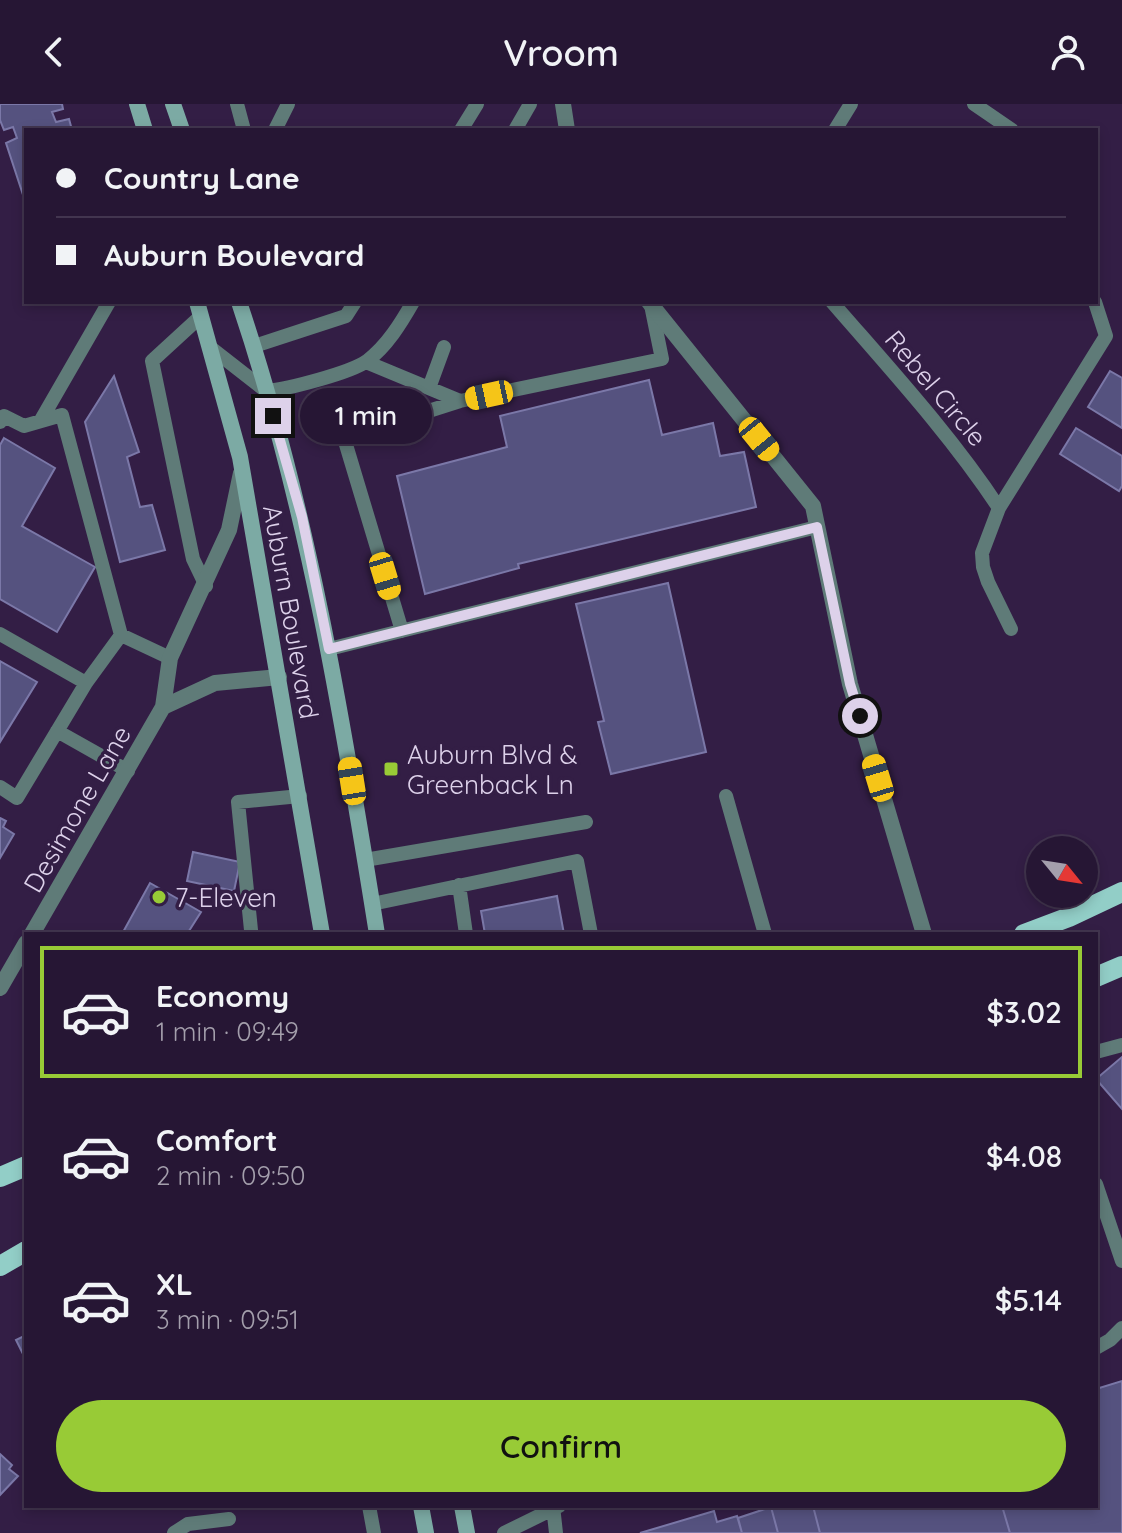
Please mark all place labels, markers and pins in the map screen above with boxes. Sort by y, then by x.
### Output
place label: Auburn Blvd & Greenback Ln [407,738,577,801]
marker: Auburn Blvd & Greenback Ln [382,760,400,778]
place label: 7-Eleven [175,881,277,914]
marker: 7-Eleven [150,888,168,906]

